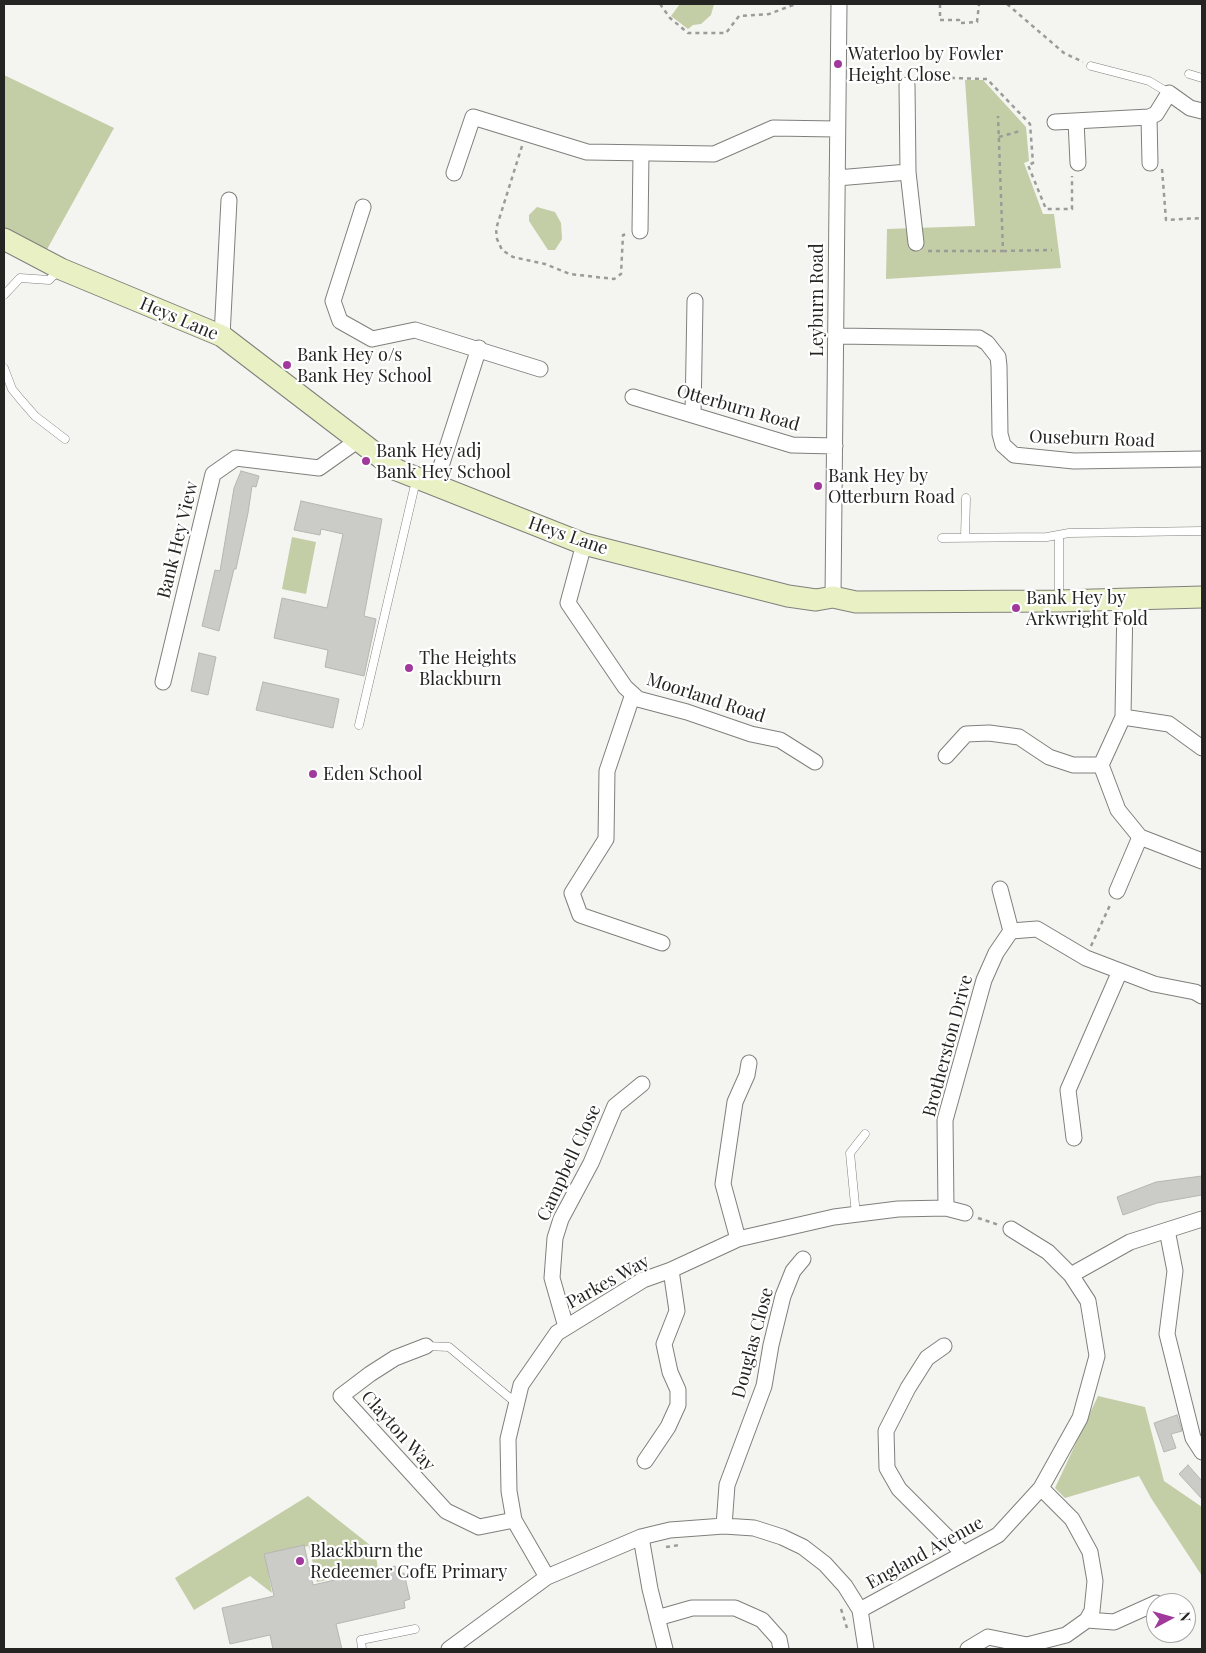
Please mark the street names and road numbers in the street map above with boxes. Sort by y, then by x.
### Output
street label: Leyburn Road [806,243,828,357]
street label: Heys Lane [137,293,221,345]
street label: Otterburn Road [674,380,802,436]
street label: Ouseburn Road [1029,426,1155,452]
street label: Bank Hey View [153,479,203,601]
street label: Heys Lane [525,512,611,560]
street label: Moorland Road [644,669,768,727]
street label: Brotherston Drive [919,973,977,1119]
street label: Campbell Close [533,1101,605,1225]
street label: Parkes Way [563,1250,653,1314]
street label: Douglas Close [728,1285,778,1401]
street label: Clayton Way [356,1387,440,1475]
street label: England Avenue [863,1512,987,1594]

